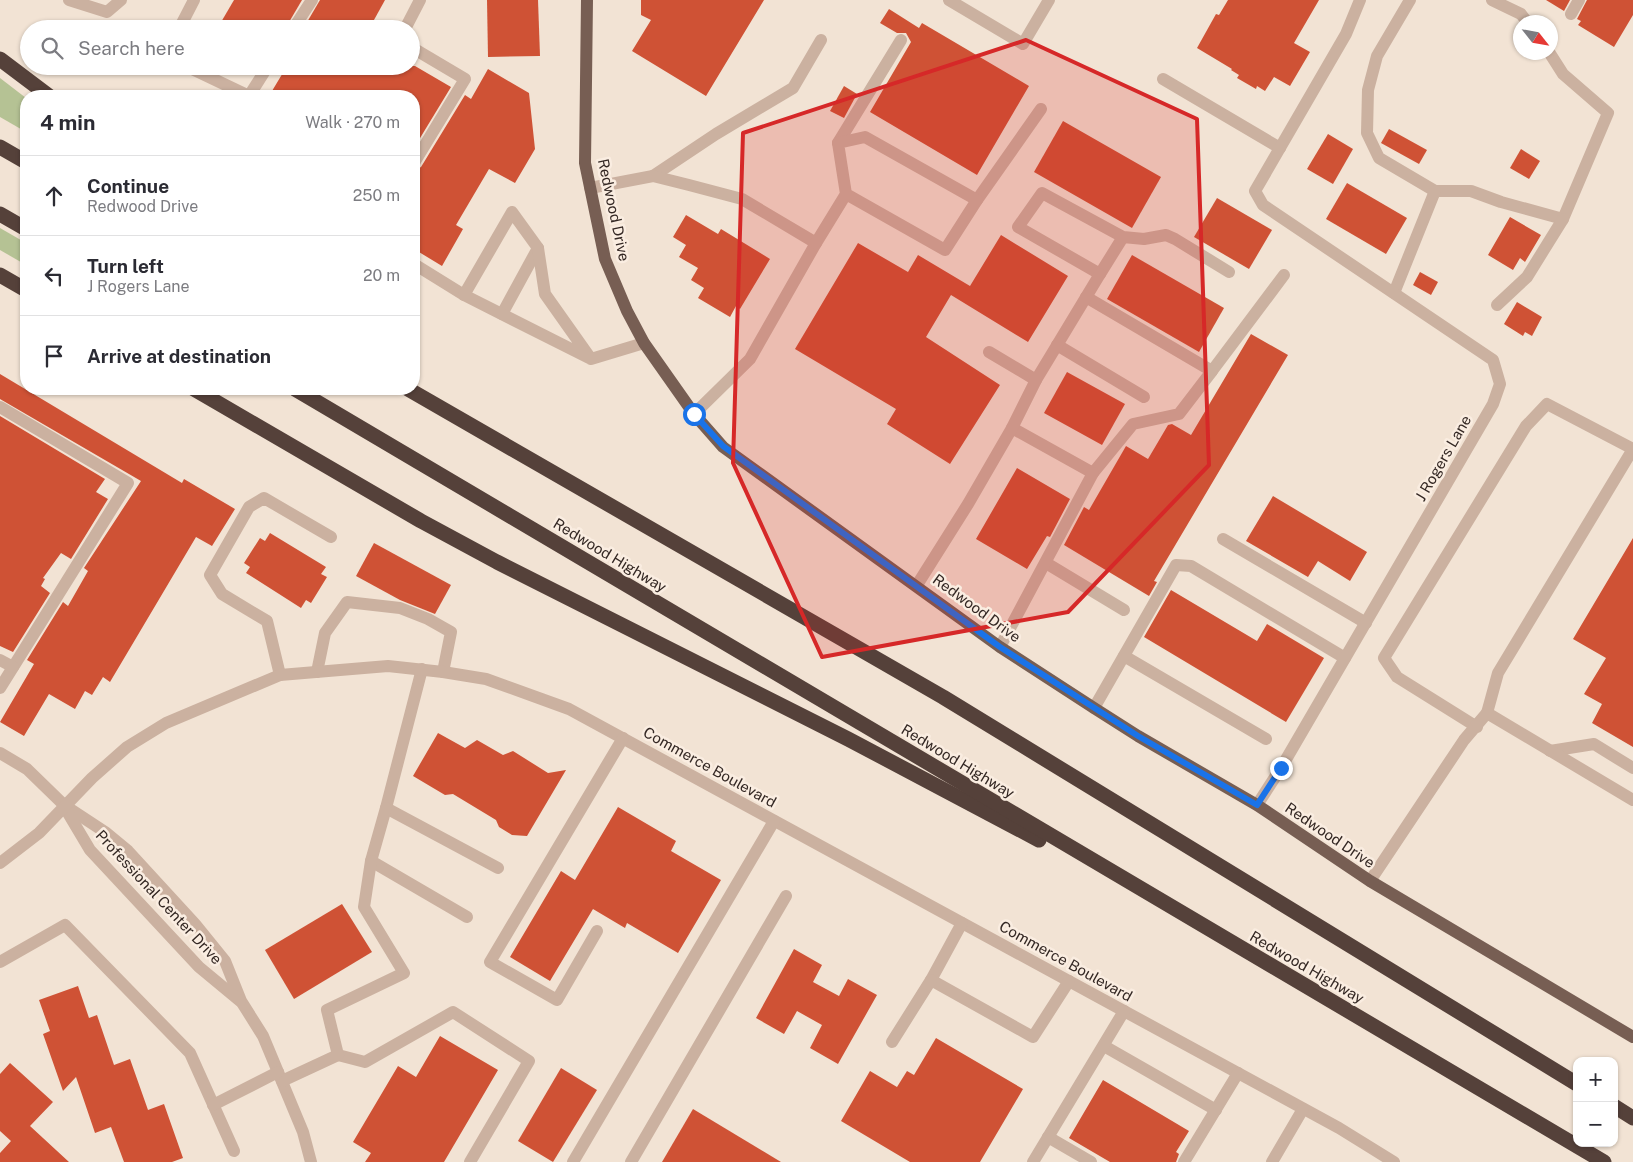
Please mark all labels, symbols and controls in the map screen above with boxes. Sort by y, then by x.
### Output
north arrow [1513,15,1558,60]
search box [20,20,420,75]
icon: search [38,34,66,62]
text: Search here [78,37,185,59]
text: 4 min [40,110,95,135]
text: Walk · 270 m [305,113,400,132]
street label: Redwood Drive [595,157,633,263]
text: Continue [87,175,169,197]
icon: ahead [40,182,68,210]
text: 250 m [353,186,400,205]
text: Redwood Drive [87,197,198,216]
text: Turn left [87,255,164,277]
icon: left [40,262,68,290]
text: 20 m [363,266,400,285]
text: J Rogers Lane [87,277,190,296]
icon: arrive [40,342,68,370]
text: Arrive at destination [87,345,271,367]
route start [683,403,706,426]
street label: J Rogers Lane [1412,412,1474,504]
street label: Redwood Highway [550,515,670,595]
street label: Redwood Drive [930,570,1024,646]
street label: Redwood Highway [898,721,1018,801]
street label: Commerce Boulevard [641,723,779,811]
route end [1270,757,1293,780]
street label: Redwood Drive [1282,799,1378,871]
street label: Professional Center Drive [92,827,226,967]
street label: Commerce Boulevard [997,917,1135,1005]
street label: Redwood Highway [1247,927,1367,1007]
map controls [1573,1057,1618,1147]
button: + [1573,1057,1618,1102]
button: − [1573,1102,1618,1147]

